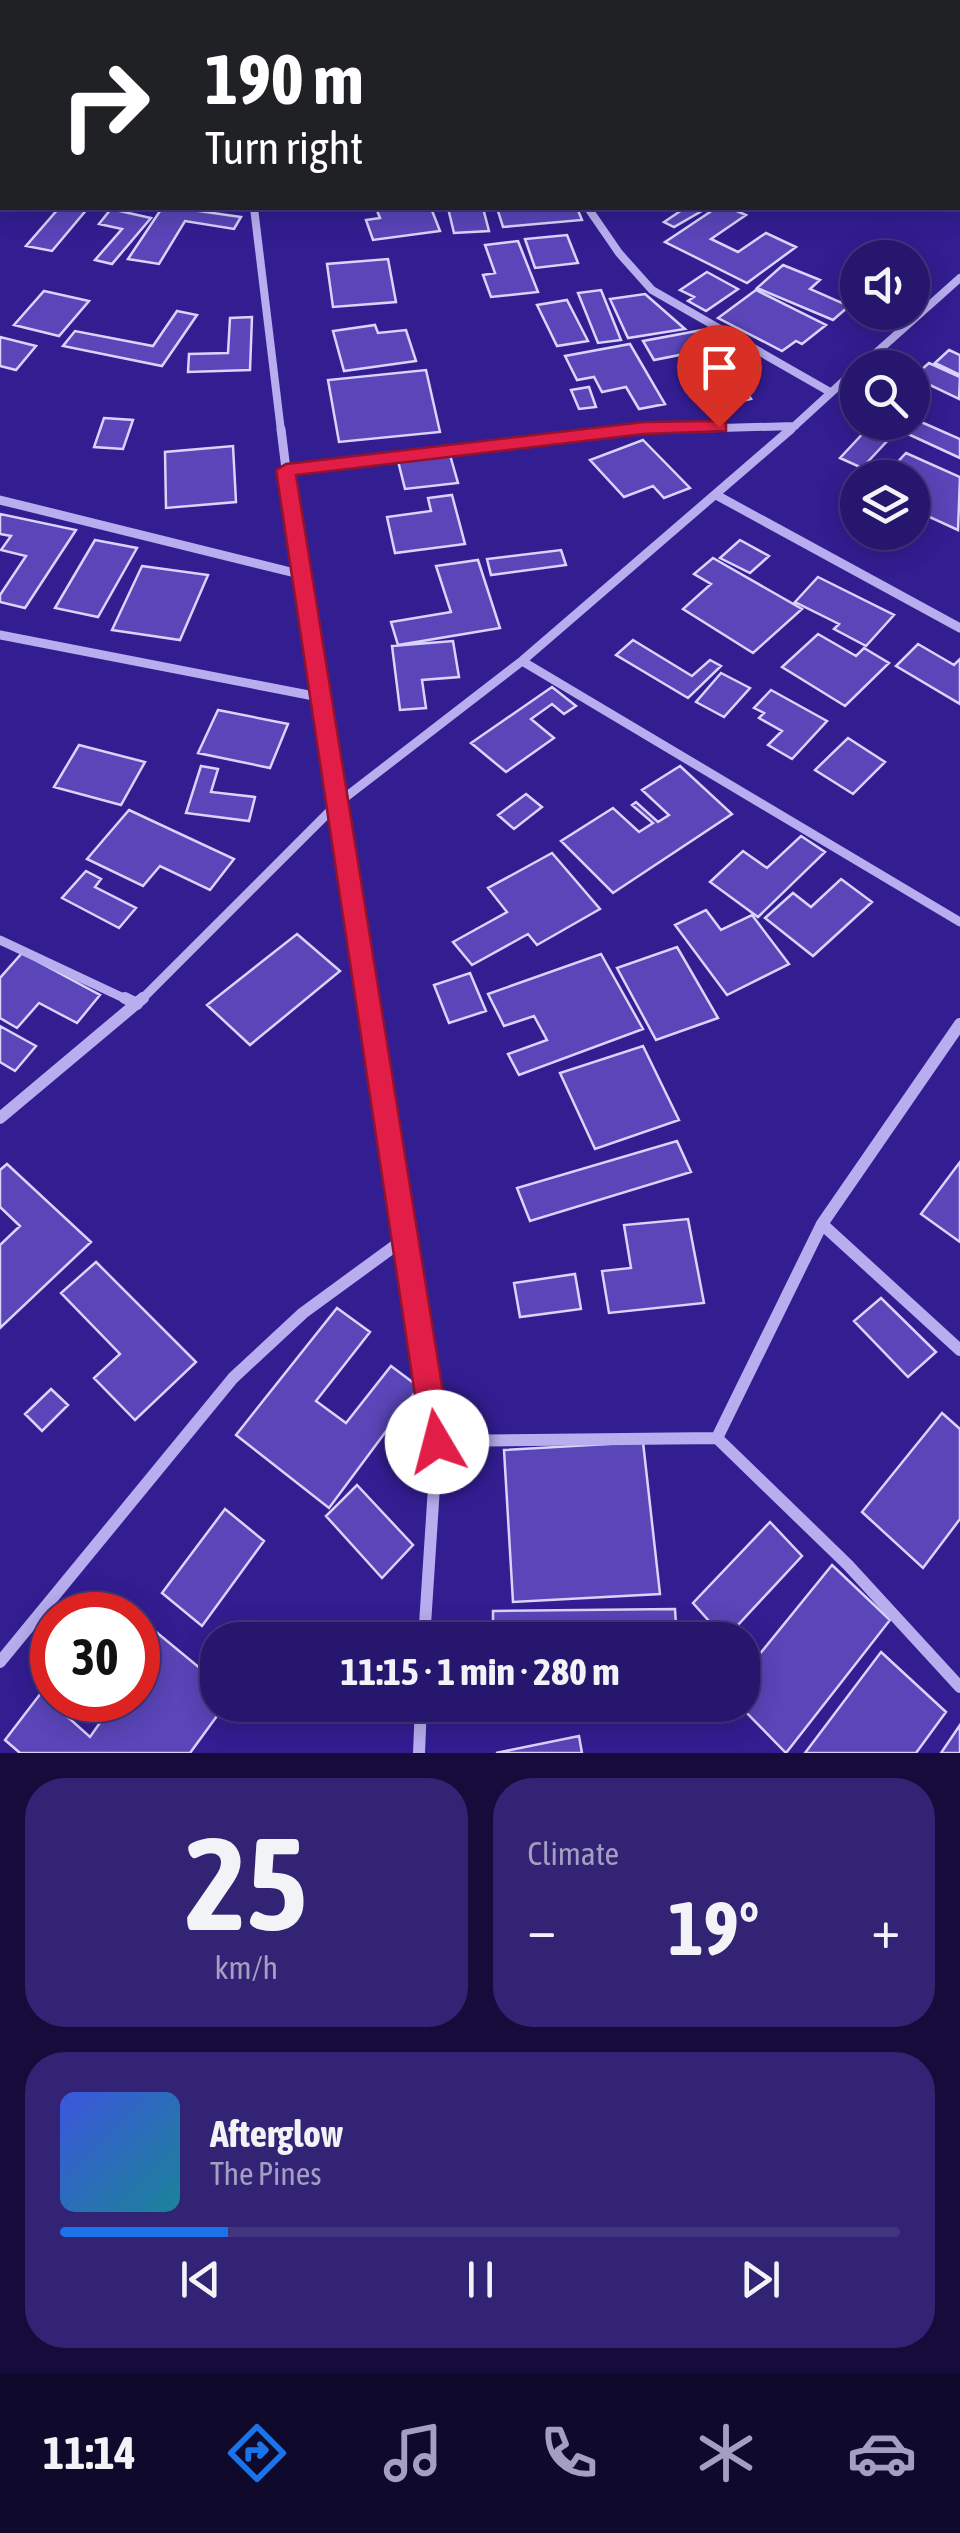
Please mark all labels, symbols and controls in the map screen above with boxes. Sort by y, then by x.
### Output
text: 190 m [205,39,364,119]
icon: right [40,40,170,170]
text: Turn right [205,122,363,174]
map controls [840,240,930,550]
button: sound [840,240,930,330]
pin [677,325,762,428]
icon: arrive [692,340,747,395]
button: search [840,350,930,440]
button: layers [840,460,930,550]
position arrow [385,1390,489,1494]
speed limit sign: 30 [30,1592,160,1722]
text: 11:15 · 1 min · 280 m [340,1650,620,1693]
text: 25 [185,1809,307,1958]
text: Climate [528,1835,619,1872]
text: 19° [668,1885,759,1971]
text: − [528,1897,556,1960]
text: + [871,1897,900,1960]
text: km/h [215,1949,278,1986]
text: Afterglow [210,2112,343,2155]
text: The Pines [210,2155,322,2192]
icon: previous [173,2252,228,2307]
icon: pause [453,2252,508,2307]
icon: next [733,2252,788,2307]
icon: directions [222,2418,292,2488]
icon: music [378,2418,448,2488]
icon: phone [534,2418,604,2488]
icon: climate [691,2418,761,2488]
icon: car [847,2418,917,2488]
text: 11:14 [43,2427,136,2479]

